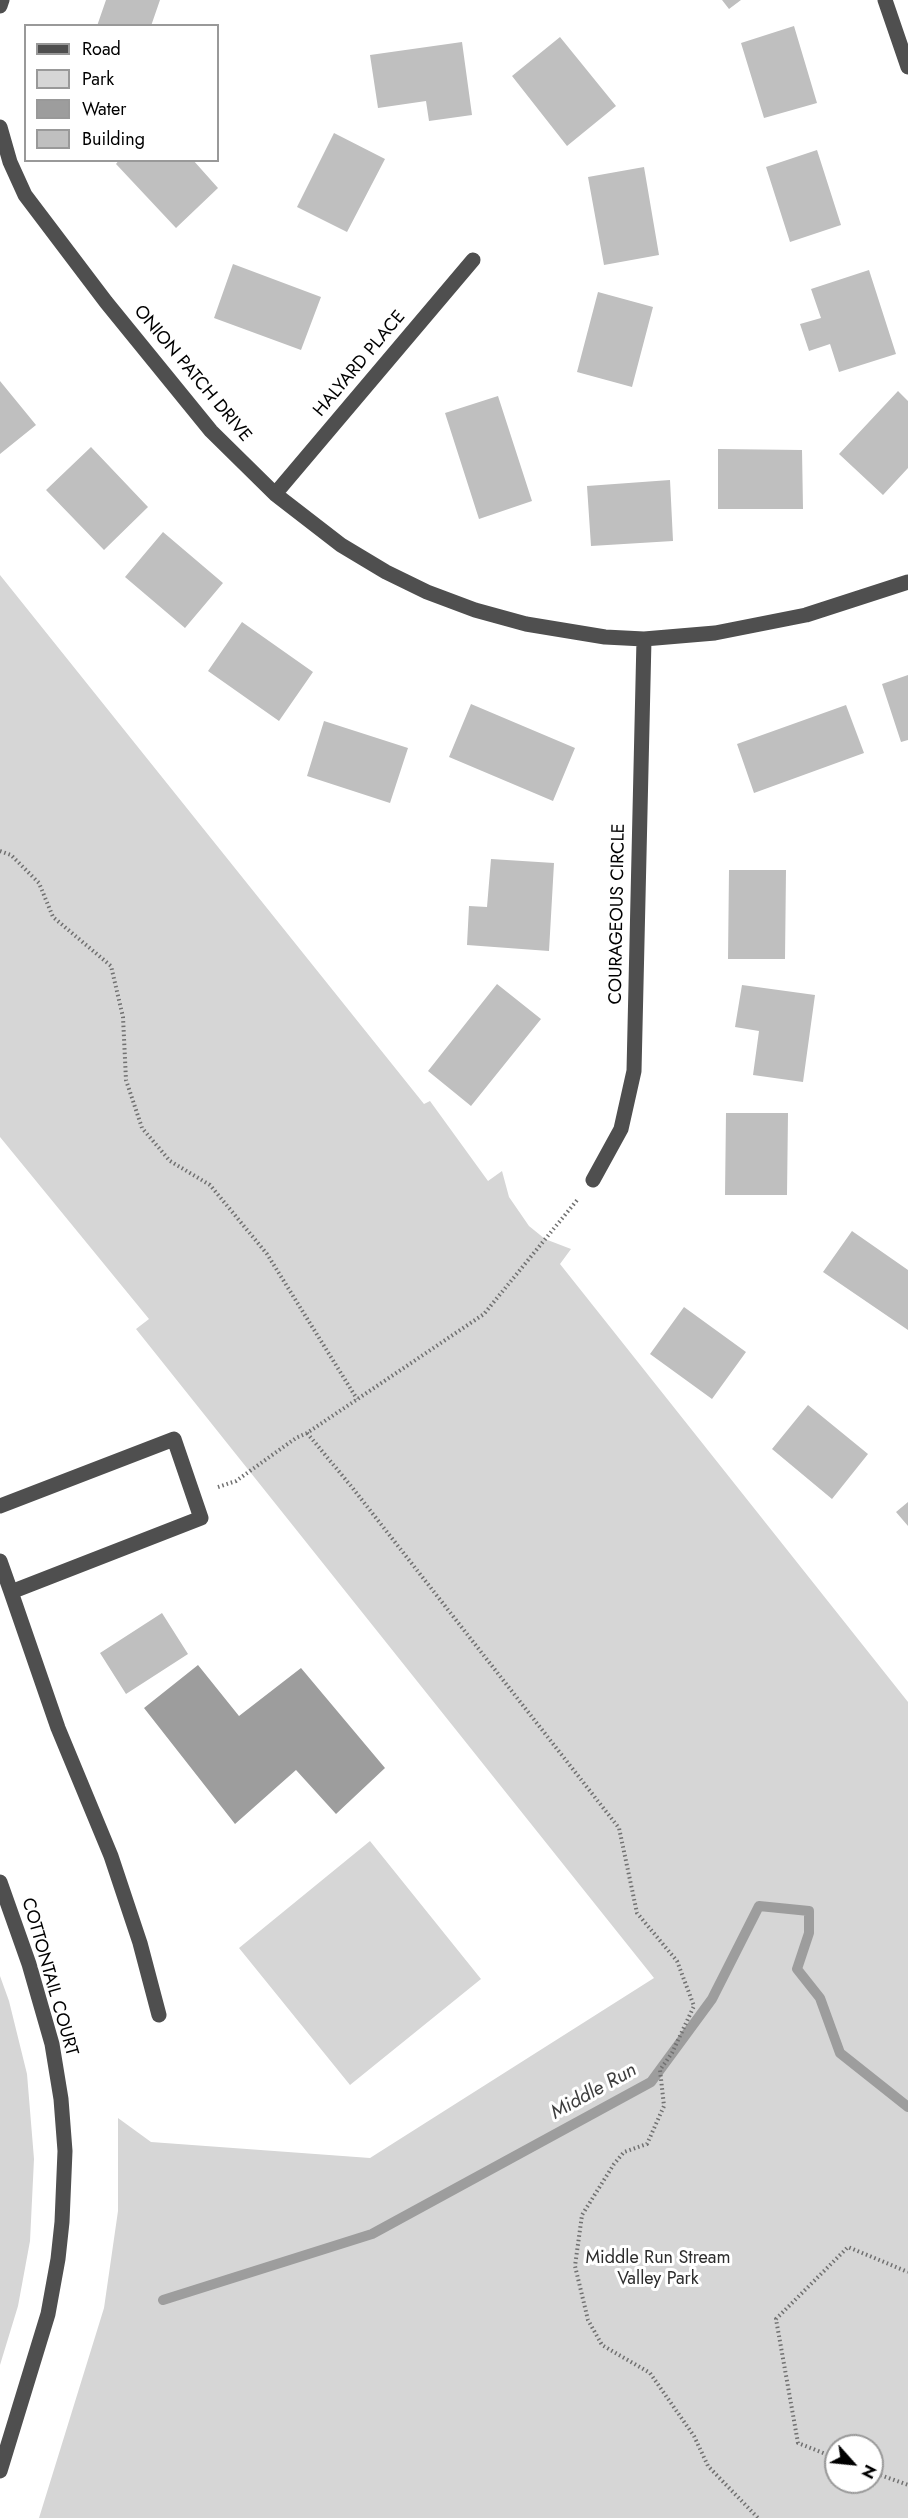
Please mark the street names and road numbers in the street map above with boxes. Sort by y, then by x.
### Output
street label: ONION PATCH DRIVE [128,301,256,447]
street label: HALYARD PLACE [309,307,411,421]
street label: COURAGEOUS CIRCLE [606,823,630,1005]
street label: COTTONTAIL COURT [16,1896,82,2058]

